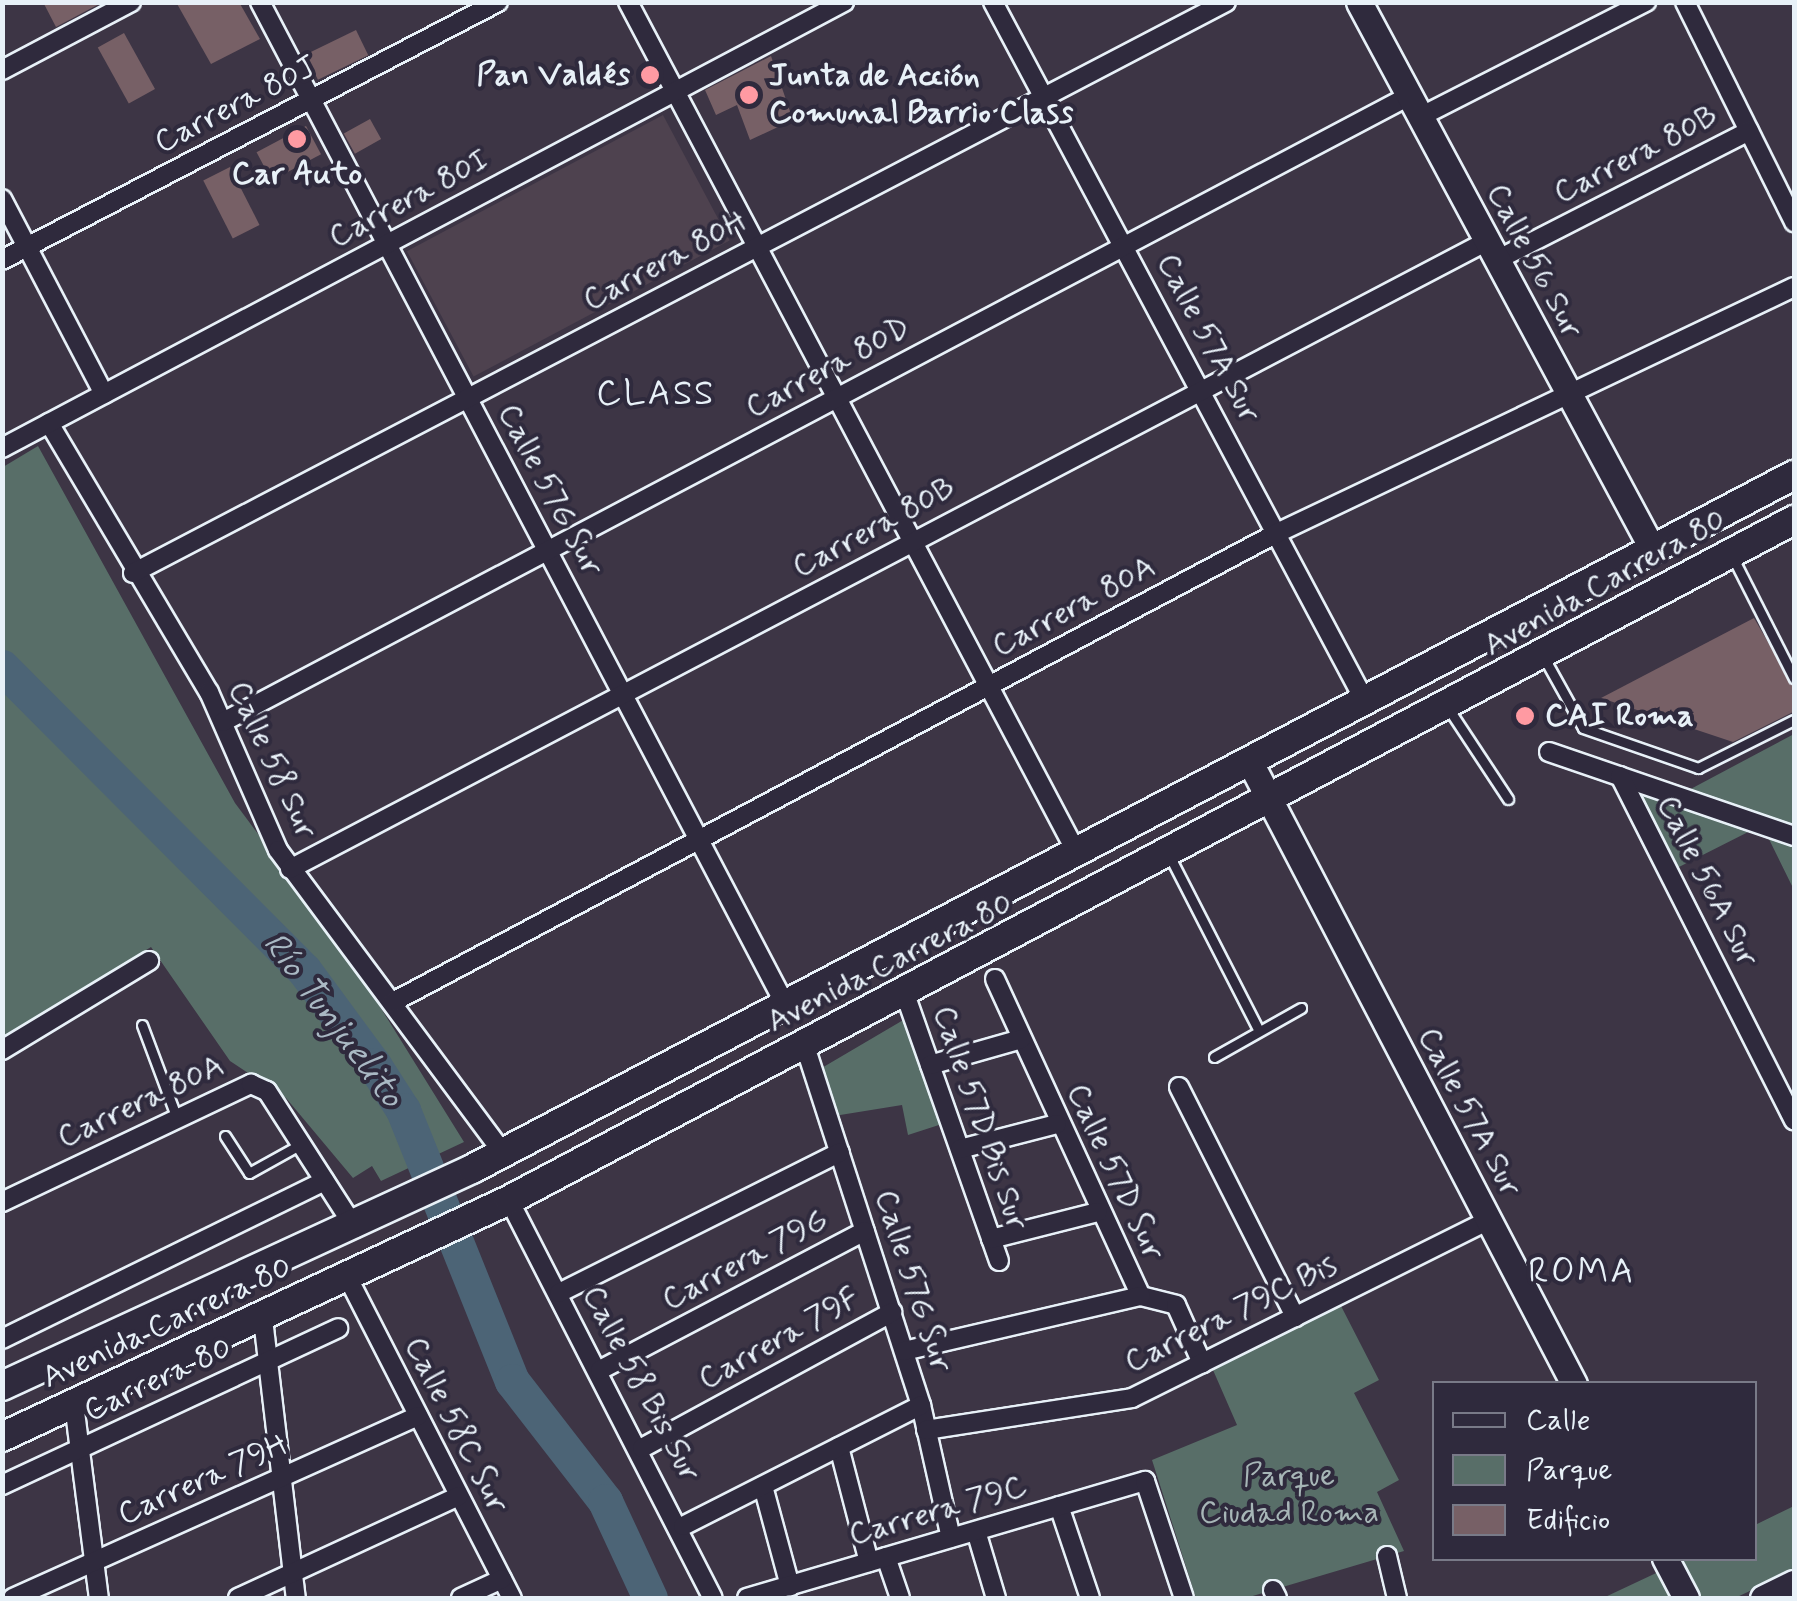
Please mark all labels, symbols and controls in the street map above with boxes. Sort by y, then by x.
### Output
street label: Carrera 80J [148,48,324,162]
place label: Pan Valdés [480,56,630,94]
place label: Junta de Acción Comunal Barrio Class [769,58,1075,133]
marker: Pan Valdés [639,64,661,86]
marker: Junta de Acción Comunal Barrio Class [738,84,760,106]
street label: Carrera 80B [1548,97,1724,213]
marker: Car Auto [286,128,308,150]
street label: Carrera 80I [323,141,495,257]
place label: Car Auto [236,155,358,193]
street label: Calle 56 Sur [1477,177,1591,345]
street label: Carrera 80H [577,202,753,320]
street label: Calle 57A Sur [1147,246,1269,430]
street label: Carrera 80D [739,309,917,427]
district label: CLASS [598,373,714,415]
street label: Calle 57G Sur [489,398,611,582]
street label: Carrera 80B [786,469,962,587]
street label: Avenida Carrera 80 [1476,500,1734,666]
street label: Carrera 80A [986,548,1162,666]
street label: Calle 58 Sur [219,675,325,845]
place label: CAI Roma [1545,697,1694,735]
marker: CAI Roma [1514,705,1536,727]
street label: Calle 56A Sur [1647,788,1767,974]
street label: Avenida Carrera 80 [759,884,1021,1042]
water label: Río Tunjuelito [256,928,410,1112]
street label: Calle 57D Bis Sur [923,998,1037,1238]
street label: Calle 57A Sur [1408,1020,1530,1204]
street label: Carrera 80A [52,1047,230,1157]
street label: Calle 57D Sur [1057,1078,1173,1266]
street label: Calle 57G Sur [866,1185,960,1377]
street label: Carrera 79G [656,1200,834,1320]
street label: Carrera 79C Bis [1117,1245,1345,1383]
street label: Avenida Carrera 80 [34,1248,300,1398]
district label: ROMA [1528,1251,1636,1293]
street label: Calle 58 Bis Sur [572,1278,710,1490]
street label: Carrera 79F [692,1279,866,1399]
street label: Carrera 80 [78,1329,238,1431]
street label: Calle 58C Sur [395,1331,517,1519]
legend [1432,1381,1757,1561]
text: Calle [1526,1401,1591,1440]
street label: Carrera 79H [112,1426,294,1534]
text: Parque [1526,1451,1612,1490]
park label: Parque Ciudad Roma [1199,1458,1379,1533]
street label: Carrera 79C [845,1467,1031,1555]
text: Edificio [1526,1501,1610,1540]

